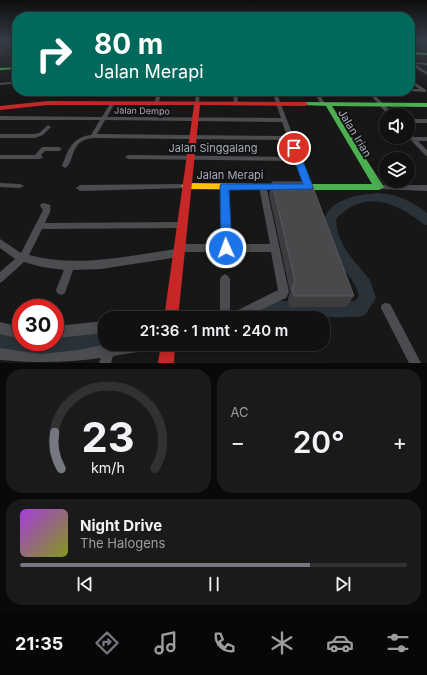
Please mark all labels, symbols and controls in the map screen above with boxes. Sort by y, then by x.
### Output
text: 80 m [94,27,163,61]
icon: right [28,28,80,80]
text: Jalan Merapi [94,61,204,82]
street label: Jalan Dempo [114,105,170,116]
street label: Jalan Irian [335,106,375,160]
map controls [379,108,415,188]
button: sound [379,108,415,144]
pin [277,131,311,165]
icon: arrive [283,137,305,159]
street label: Jalan Singgalang [169,141,257,155]
button: layers [379,152,415,188]
street label: Jalan Merapi [197,168,263,182]
position arrow [205,227,247,269]
speed limit sign: 30 [12,299,64,351]
text: 21:36 · 1 mnt · 240 m [140,321,288,340]
text: AC [231,404,249,420]
text: 23 [82,412,135,462]
text: 20° [293,424,345,460]
text: − [231,429,245,455]
text: + [392,429,407,455]
text: km/h [91,459,125,476]
text: Night Drive [80,516,162,535]
text: The Halogens [80,535,165,551]
icon: previous [74,573,96,595]
icon: pause [203,573,225,595]
icon: next [332,573,354,595]
icon: directions [93,629,121,657]
icon: music [152,629,180,657]
icon: phone [210,629,238,657]
icon: climate [268,629,296,657]
icon: car [326,629,354,657]
icon: filters [384,629,412,657]
text: 21:35 [15,633,63,654]

